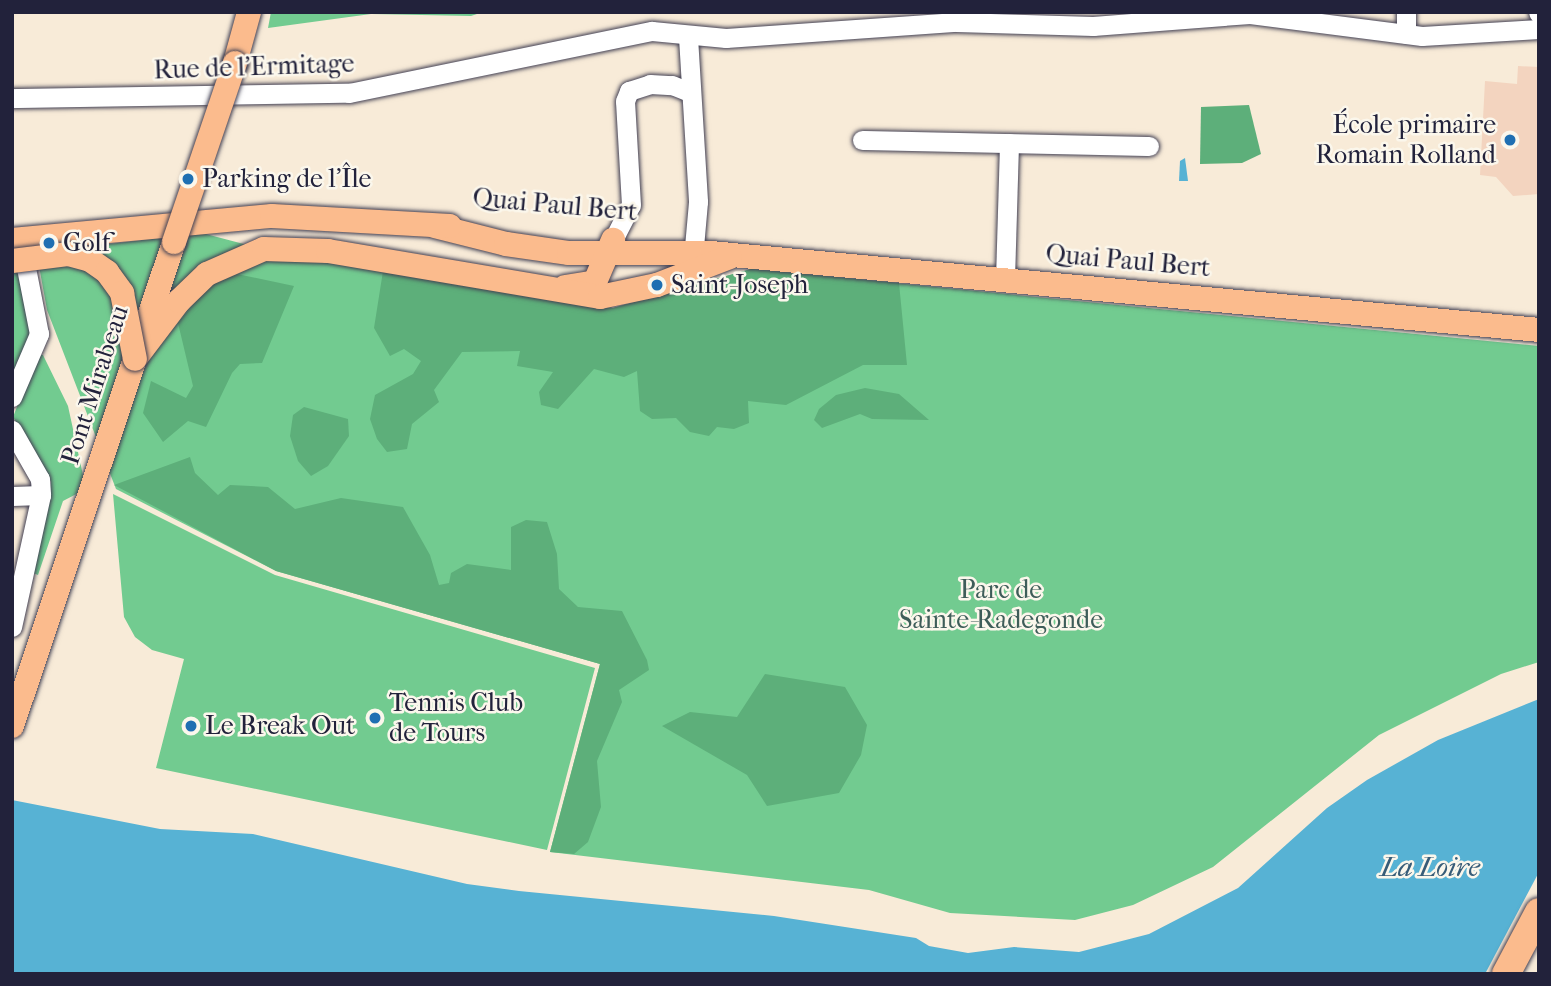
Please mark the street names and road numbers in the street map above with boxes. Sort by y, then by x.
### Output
street label: Rue de l'Ermitage [153,48,355,86]
street label: Quai Paul Bert [471,182,639,228]
street label: Quai Paul Bert [1044,238,1212,284]
street label: Pont Mirabeau [55,301,135,469]

